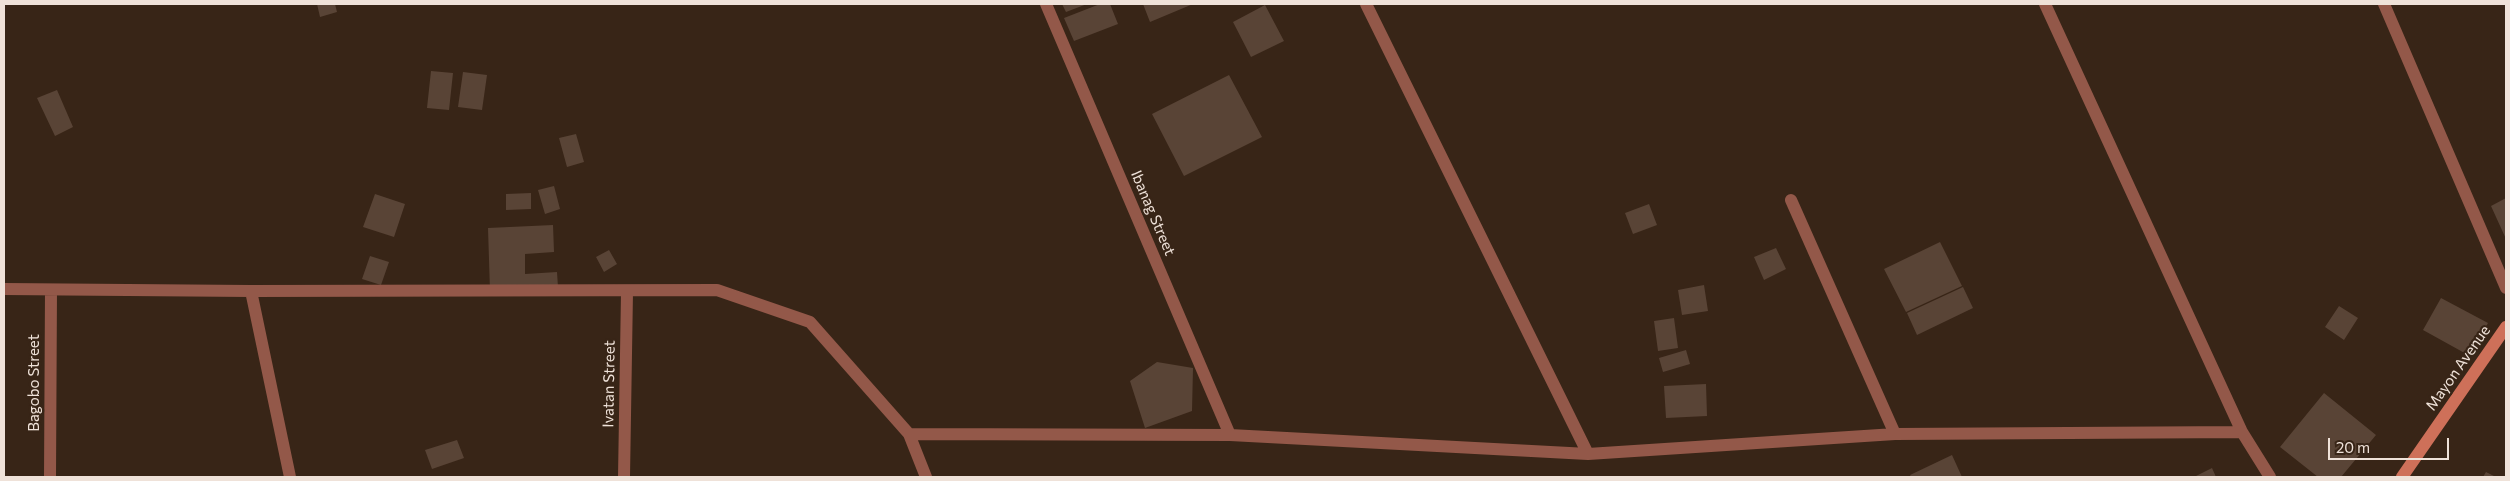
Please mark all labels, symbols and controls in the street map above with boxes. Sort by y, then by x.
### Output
street label: Ibanag Street [1127,168,1179,258]
street label: Mayon Avenue [2422,322,2494,414]
street label: Bagobo Street [25,334,43,432]
street label: Ivatan Street [599,340,619,428]
scale bar [2330,428,2451,460]
text: 20 m [2336,438,2370,456]

